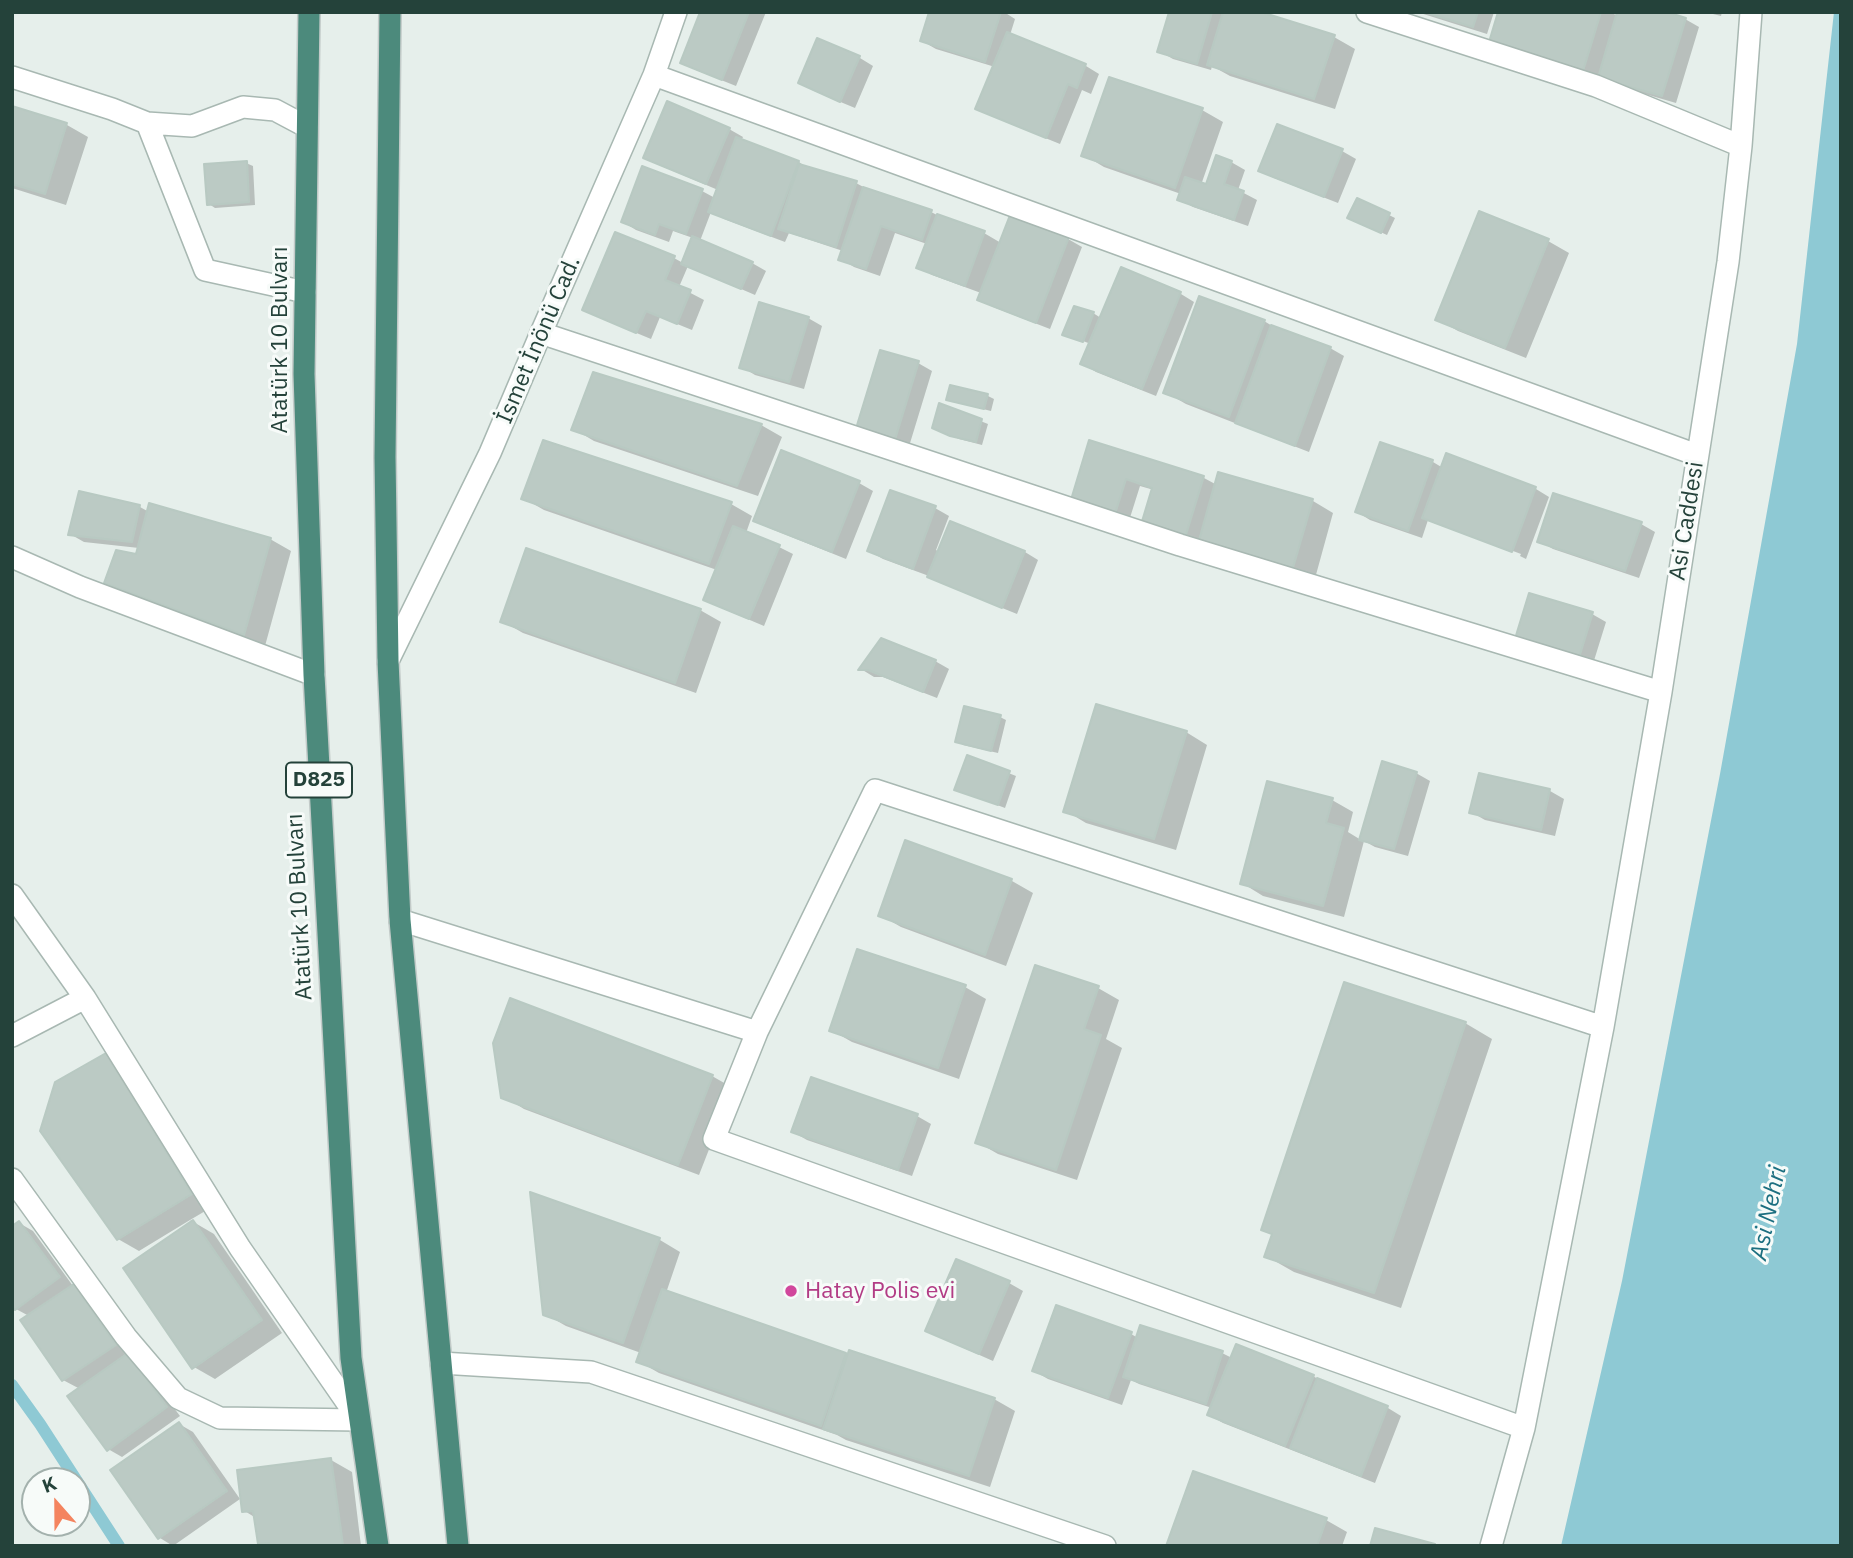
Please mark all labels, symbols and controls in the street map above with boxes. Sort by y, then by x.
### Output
street label: Atatürk 10 Bulvarı [266,247,294,433]
street label: İsmet İnönü Cad. [491,252,587,428]
street label: Asi Caddesi [1664,460,1710,582]
road number: D825 [286,762,352,798]
street label: Atatürk 10 Bulvarı [281,813,319,1001]
water label: Asi Nehri [1745,1163,1793,1263]
place label: Hatay Polis evi [805,1277,955,1305]
marker: Hatay Polis evi [783,1283,799,1299]
north arrow [21,1467,91,1537]
text: K [39,1471,60,1498]

